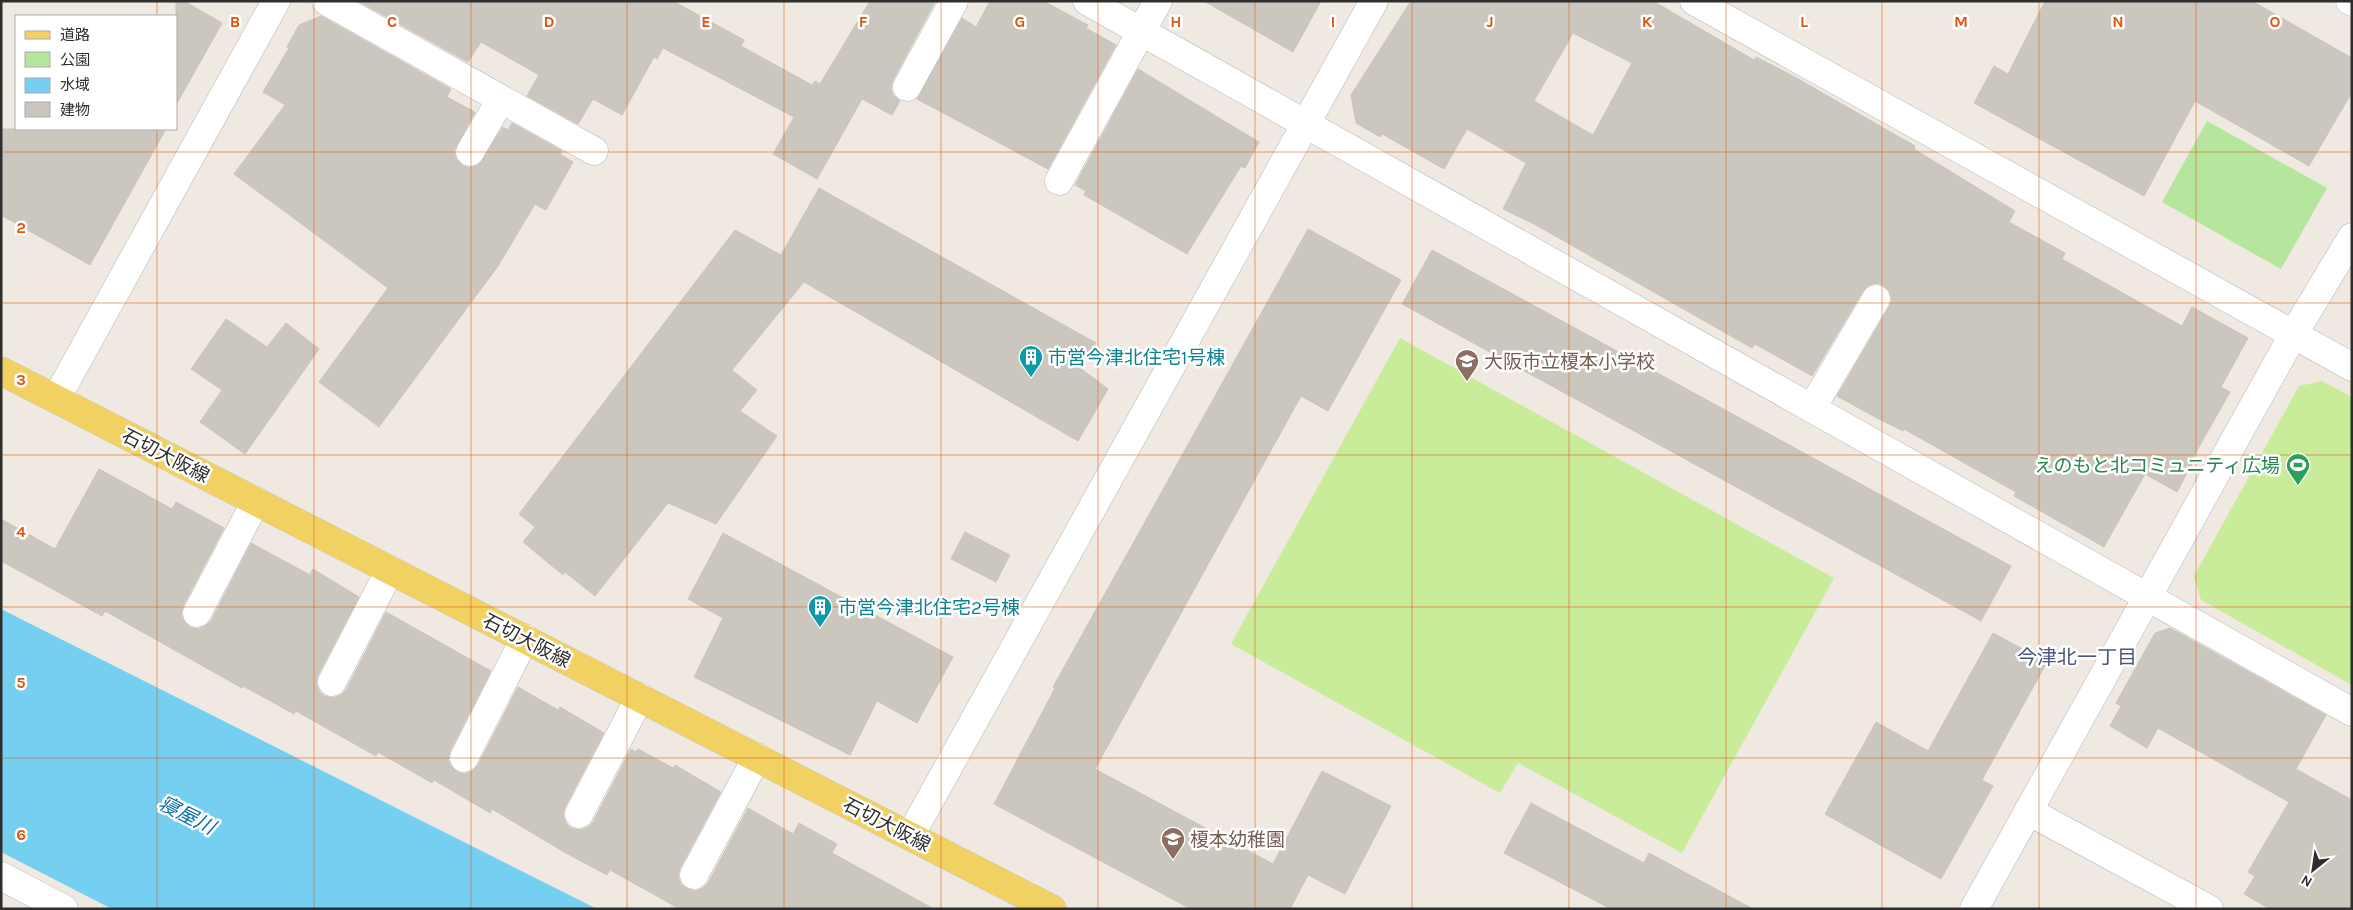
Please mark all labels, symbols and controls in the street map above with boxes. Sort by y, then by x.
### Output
text: B [230,12,240,31]
text: C [387,12,397,31]
text: D [544,12,555,31]
text: E [701,12,711,31]
text: F [859,12,868,31]
text: G [1015,12,1025,31]
text: H [1170,12,1182,31]
text: I [1331,12,1335,31]
text: J [1486,12,1494,31]
text: K [1642,12,1653,31]
text: L [1800,12,1808,31]
text: M [1954,12,1968,31]
text: N [2112,12,2124,31]
text: O [2270,12,2281,31]
legend [15,15,178,130]
text: 道路 [60,26,90,44]
text: 公園 [60,51,90,69]
text: 水域 [60,76,90,94]
text: 建物 [60,101,90,119]
text: 2 [16,218,26,237]
building icon: 市営今津北住宅1号棟 [1018,344,1044,378]
place label: 市営今津北住宅1号棟 [1048,347,1225,369]
school or university icon: 大阪市立榎本小学校 [1454,348,1480,382]
place label: 大阪市立榎本小学校 [1484,351,1655,373]
text: 3 [16,370,26,389]
street label: 石切大阪線 [118,425,213,487]
sports icon: えのもと北コミュニティ広場 [2285,452,2311,486]
place label: えのもと北コミュニティ広場 [2035,455,2280,477]
text: 4 [16,522,26,541]
building icon: 市営今津北住宅2号棟 [807,594,833,628]
place label: 市営今津北住宅2号棟 [838,597,1020,619]
street label: 石切大阪線 [479,610,574,672]
district label: 今津北一丁目 [2017,646,2137,669]
text: 5 [16,673,26,692]
water label: 寝屋川 [155,792,221,840]
street label: 石切大阪線 [839,794,934,856]
text: 6 [16,825,26,844]
school or university icon: 榎本幼稚園 [1160,826,1186,860]
place label: 榎本幼稚園 [1190,829,1285,851]
north arrow [2288,845,2338,895]
text: N [2298,871,2315,891]

